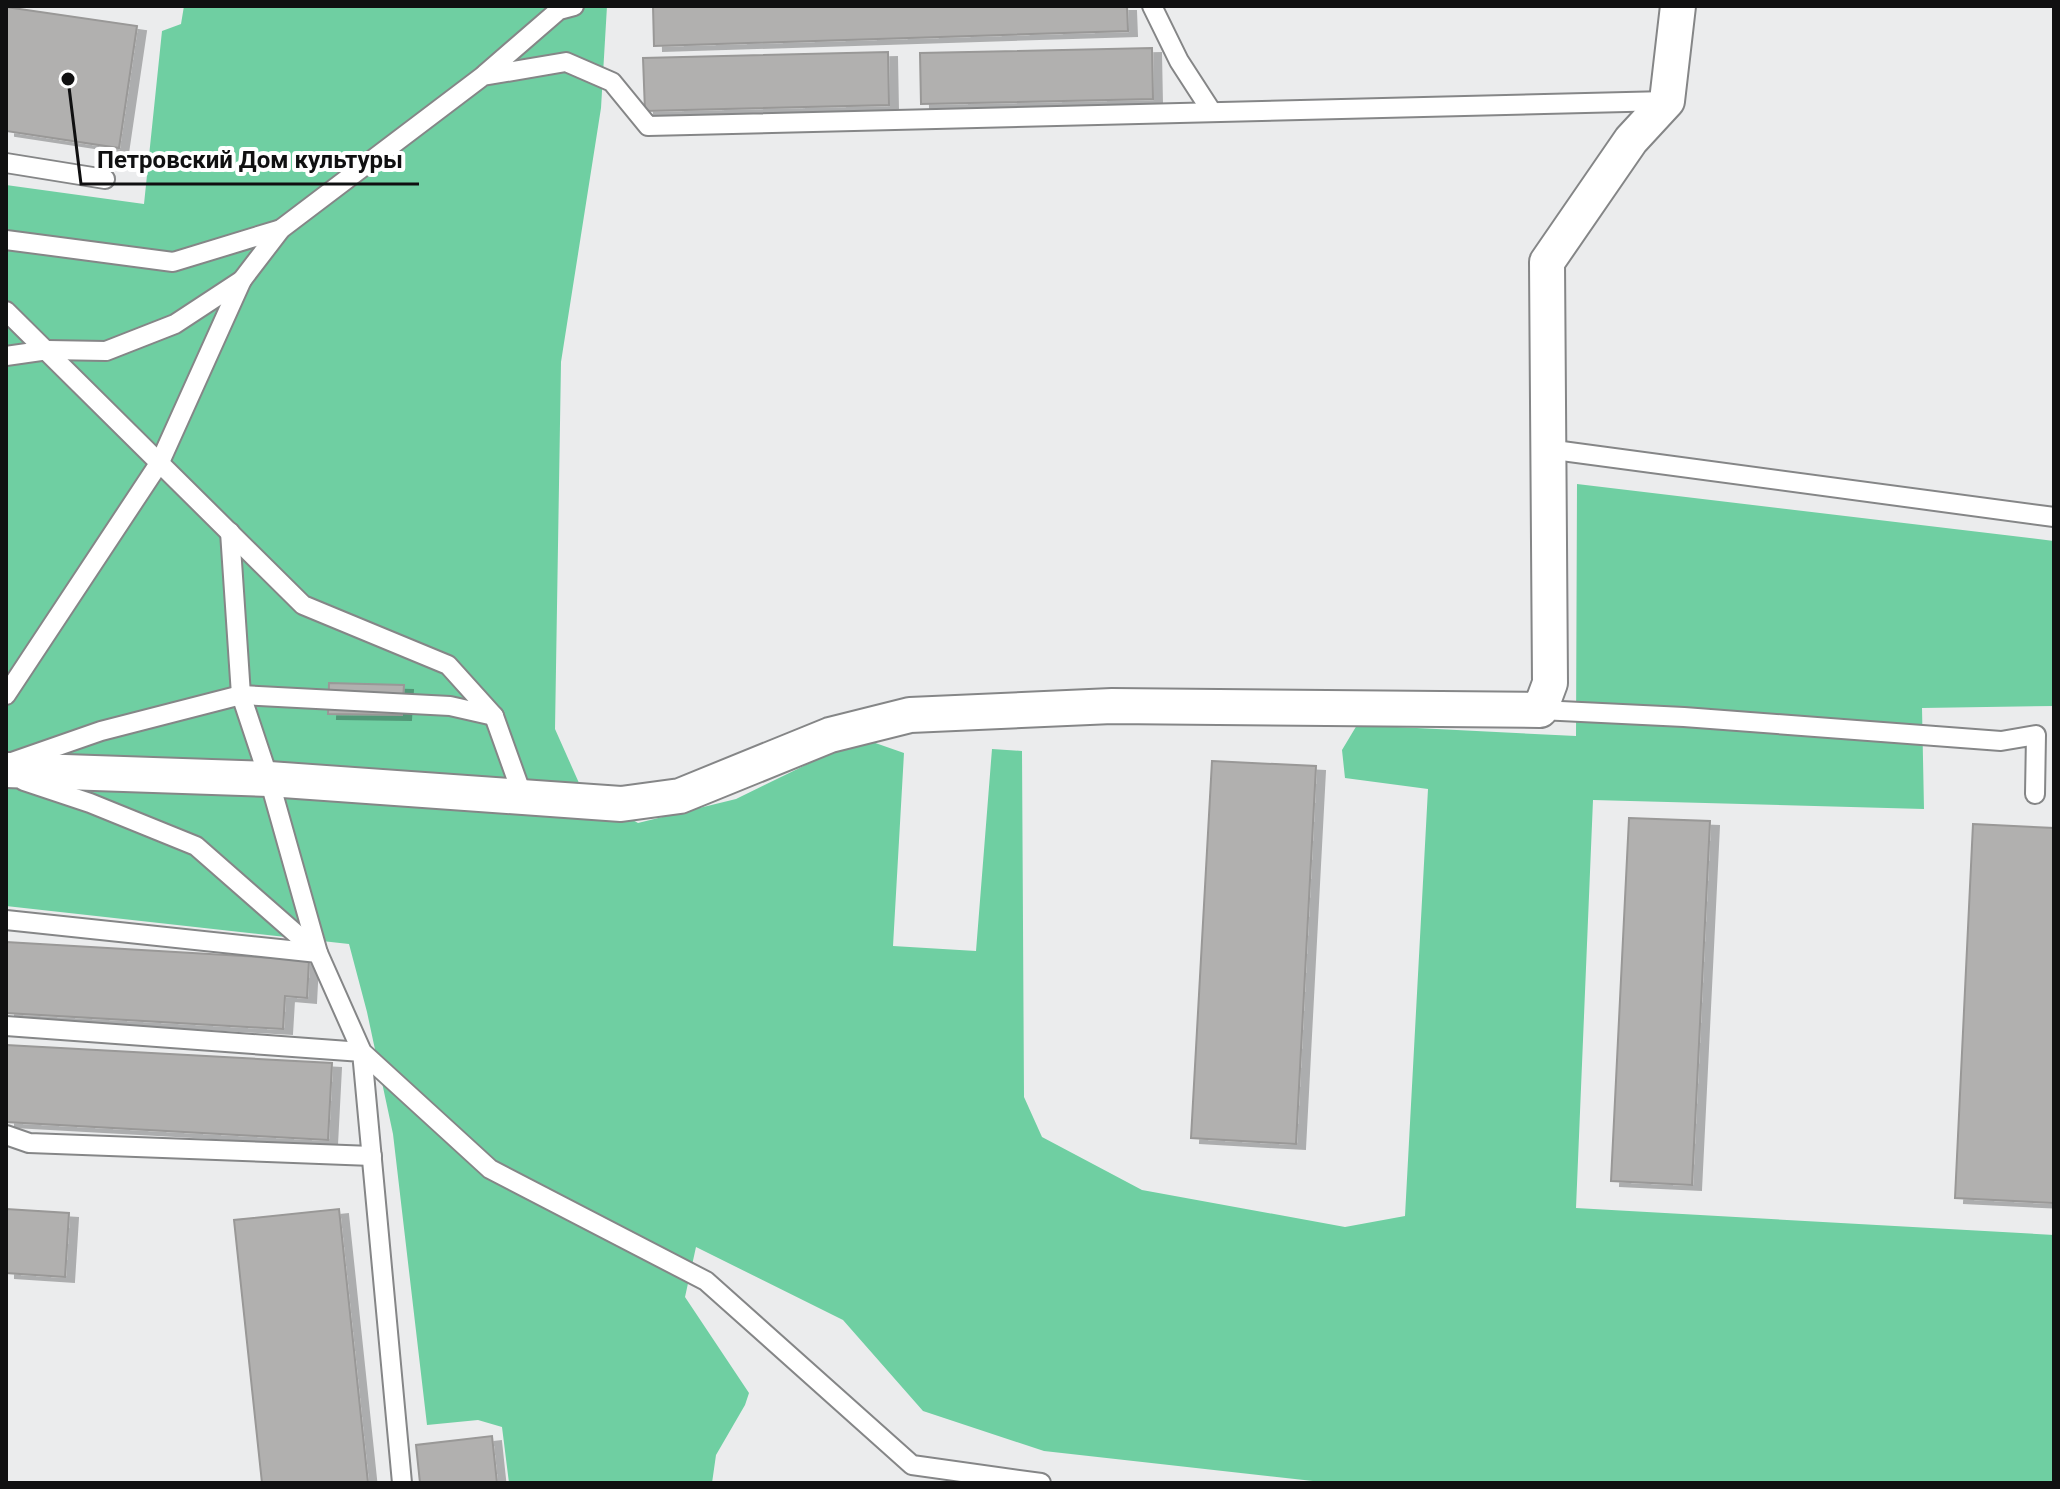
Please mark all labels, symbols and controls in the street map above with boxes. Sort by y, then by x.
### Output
callout: Петровский Дом культуры [81,136,419,184]
text: Петровский Дом культуры [97,146,403,174]

